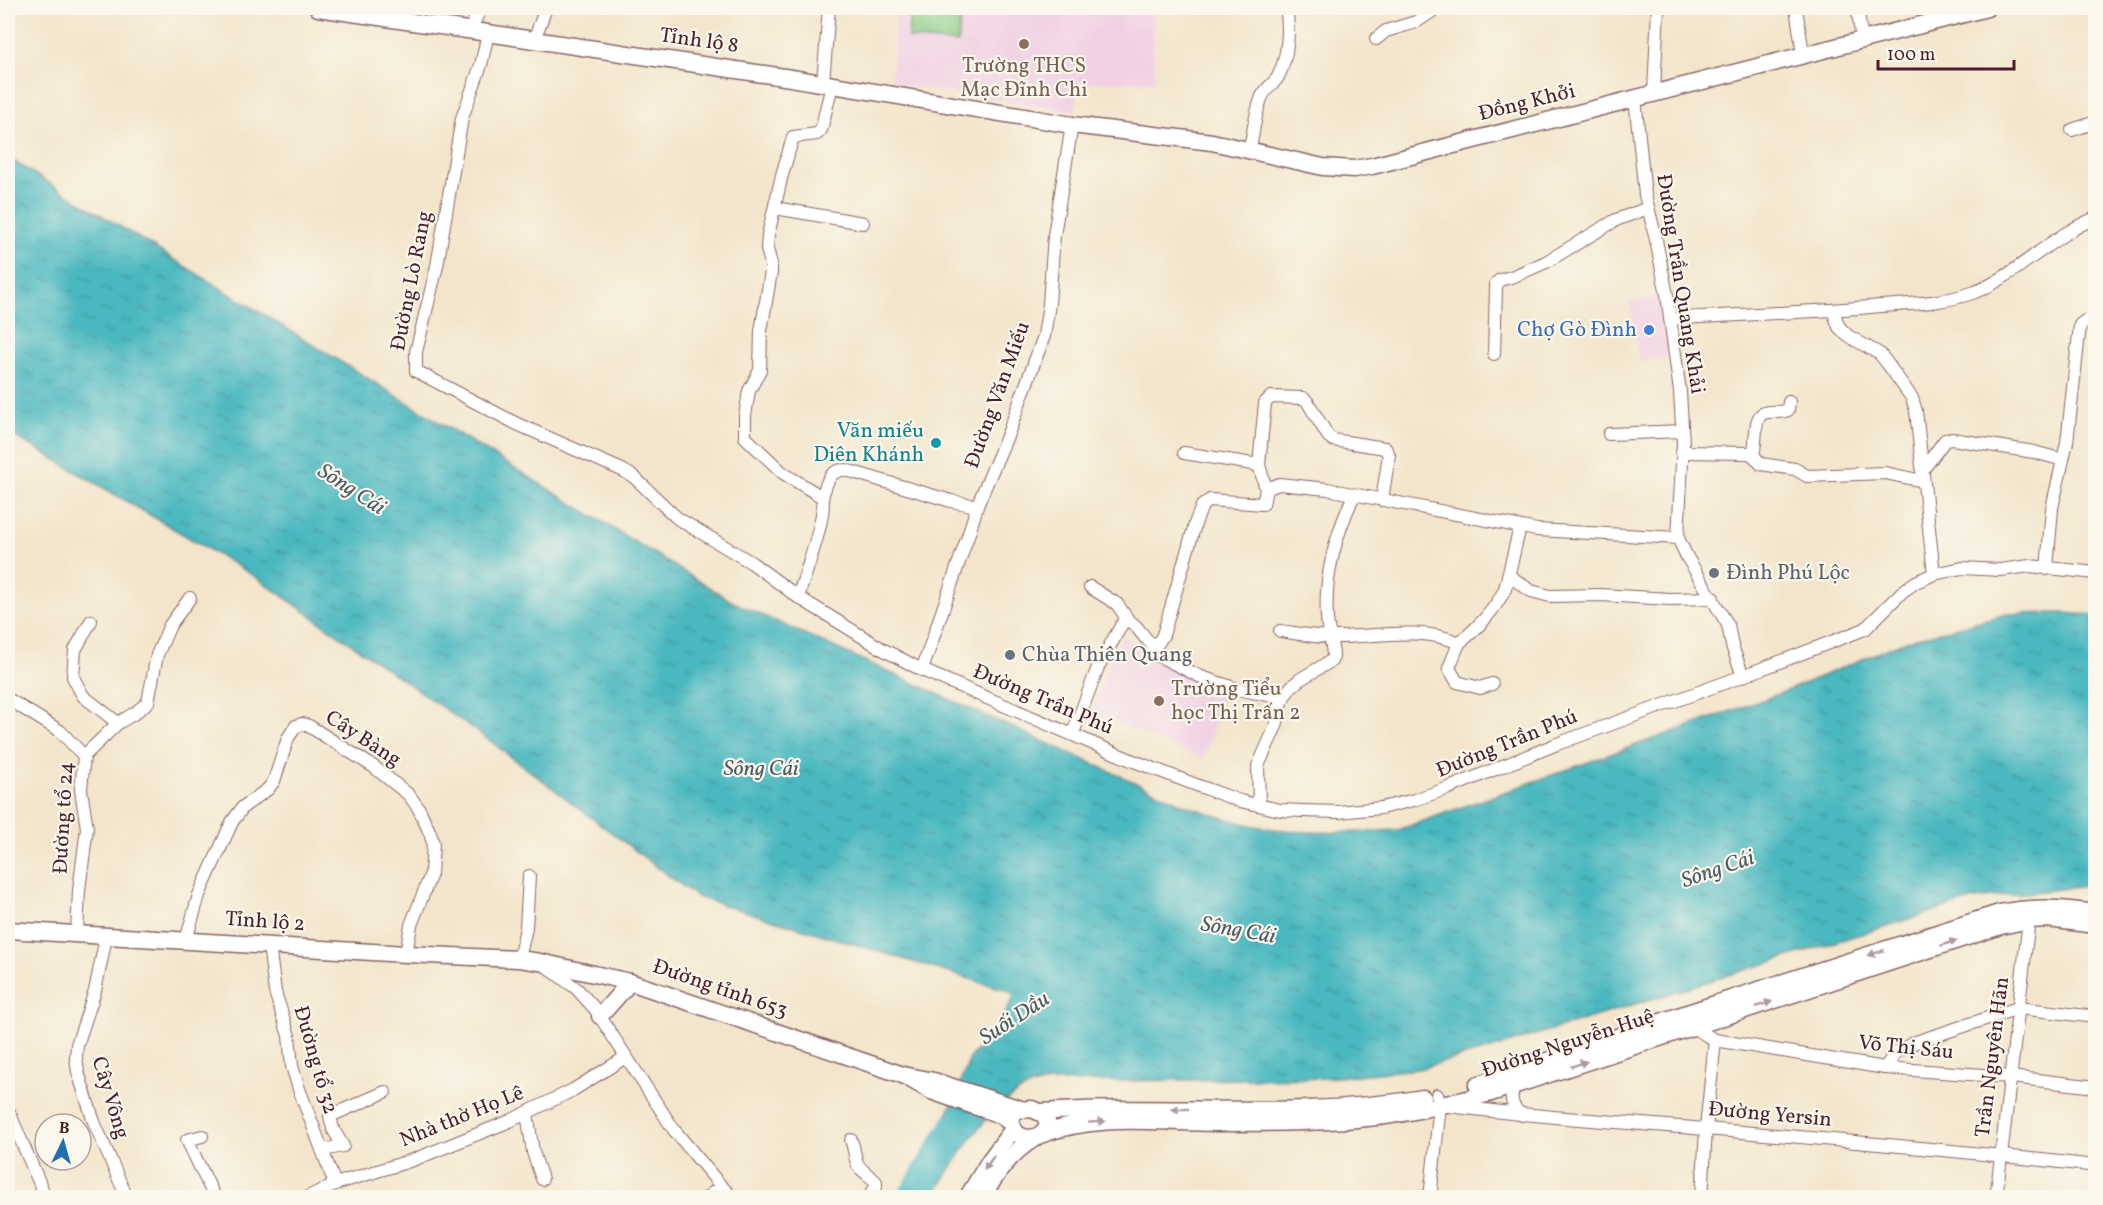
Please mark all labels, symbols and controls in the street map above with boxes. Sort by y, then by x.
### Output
street label: Tỉnh lộ 8 [658,21,740,61]
scale bar [1878,33,2014,71]
marker: Trường THCS Mạc Đĩnh Chi [1017,37,1031,51]
text: 100 m [1887,43,1936,68]
place label: Trường THCS Mạc Đĩnh Chi [960,52,1088,105]
street label: Đồng Khởi [1476,77,1578,129]
street label: Đường Trần Quang Khải [1648,172,1712,396]
street label: Đường Lò Rang [384,208,440,354]
place label: Chợ Gò Đình [1517,316,1637,345]
street label: Đường Văn Miếu [958,317,1038,473]
marker: Chợ Gò Đình [1642,323,1656,337]
place label: Văn miếu Diên Khánh [813,417,924,470]
marker: Văn miếu Diên Khánh [929,436,943,450]
water label: Sông Cái [311,457,391,524]
place label: Đình Phú Lộc [1726,559,1850,588]
marker: Đình Phú Lộc [1707,566,1721,580]
place label: Chùa Thiên Quang [1022,641,1192,670]
marker: Chùa Thiên Quang [1003,648,1017,662]
street label: Đường Trần Phú [968,657,1118,743]
place label: Trường Tiểu học Thị Trấn 2 [1171,675,1301,728]
marker: Trường Tiểu học Thị Trấn 2 [1152,694,1166,708]
street label: Đường Trần Phú [1432,702,1582,786]
street label: Cây Bàng [319,704,407,774]
water label: Sông Cái [723,754,799,785]
street label: Đường tổ 24 [47,761,81,875]
water label: Sông Cái [1677,843,1759,897]
street label: Tỉnh lộ 2 [224,905,306,939]
water label: Sông Cái [1198,909,1278,953]
one-way arrow [1940,938,1958,948]
one-way arrow [1867,948,1885,958]
street label: Đường tỉnh 653 [648,952,792,1026]
street label: Trần Nguyên Hãn [1969,975,2017,1139]
water label: Suối Dầu [974,985,1056,1053]
one-way arrow [1755,999,1773,1008]
street label: Đường tổ 32 [286,1002,344,1118]
street label: Đường Nguyễn Huệ [1478,1002,1658,1086]
street label: Võ Thị Sáu [1857,1029,1955,1067]
street label: Cây Vông [84,1053,136,1143]
one-way arrow [1570,1059,1588,1069]
street label: Nhà thờ Họ Lê [396,1079,528,1155]
street label: Đường Yersin [1707,1095,1833,1135]
one-way arrow [1170,1104,1189,1114]
north arrow [33,1112,93,1172]
one-way arrow [1088,1117,1107,1126]
text: B [58,1118,71,1140]
one-way arrow [983,1154,995,1170]

